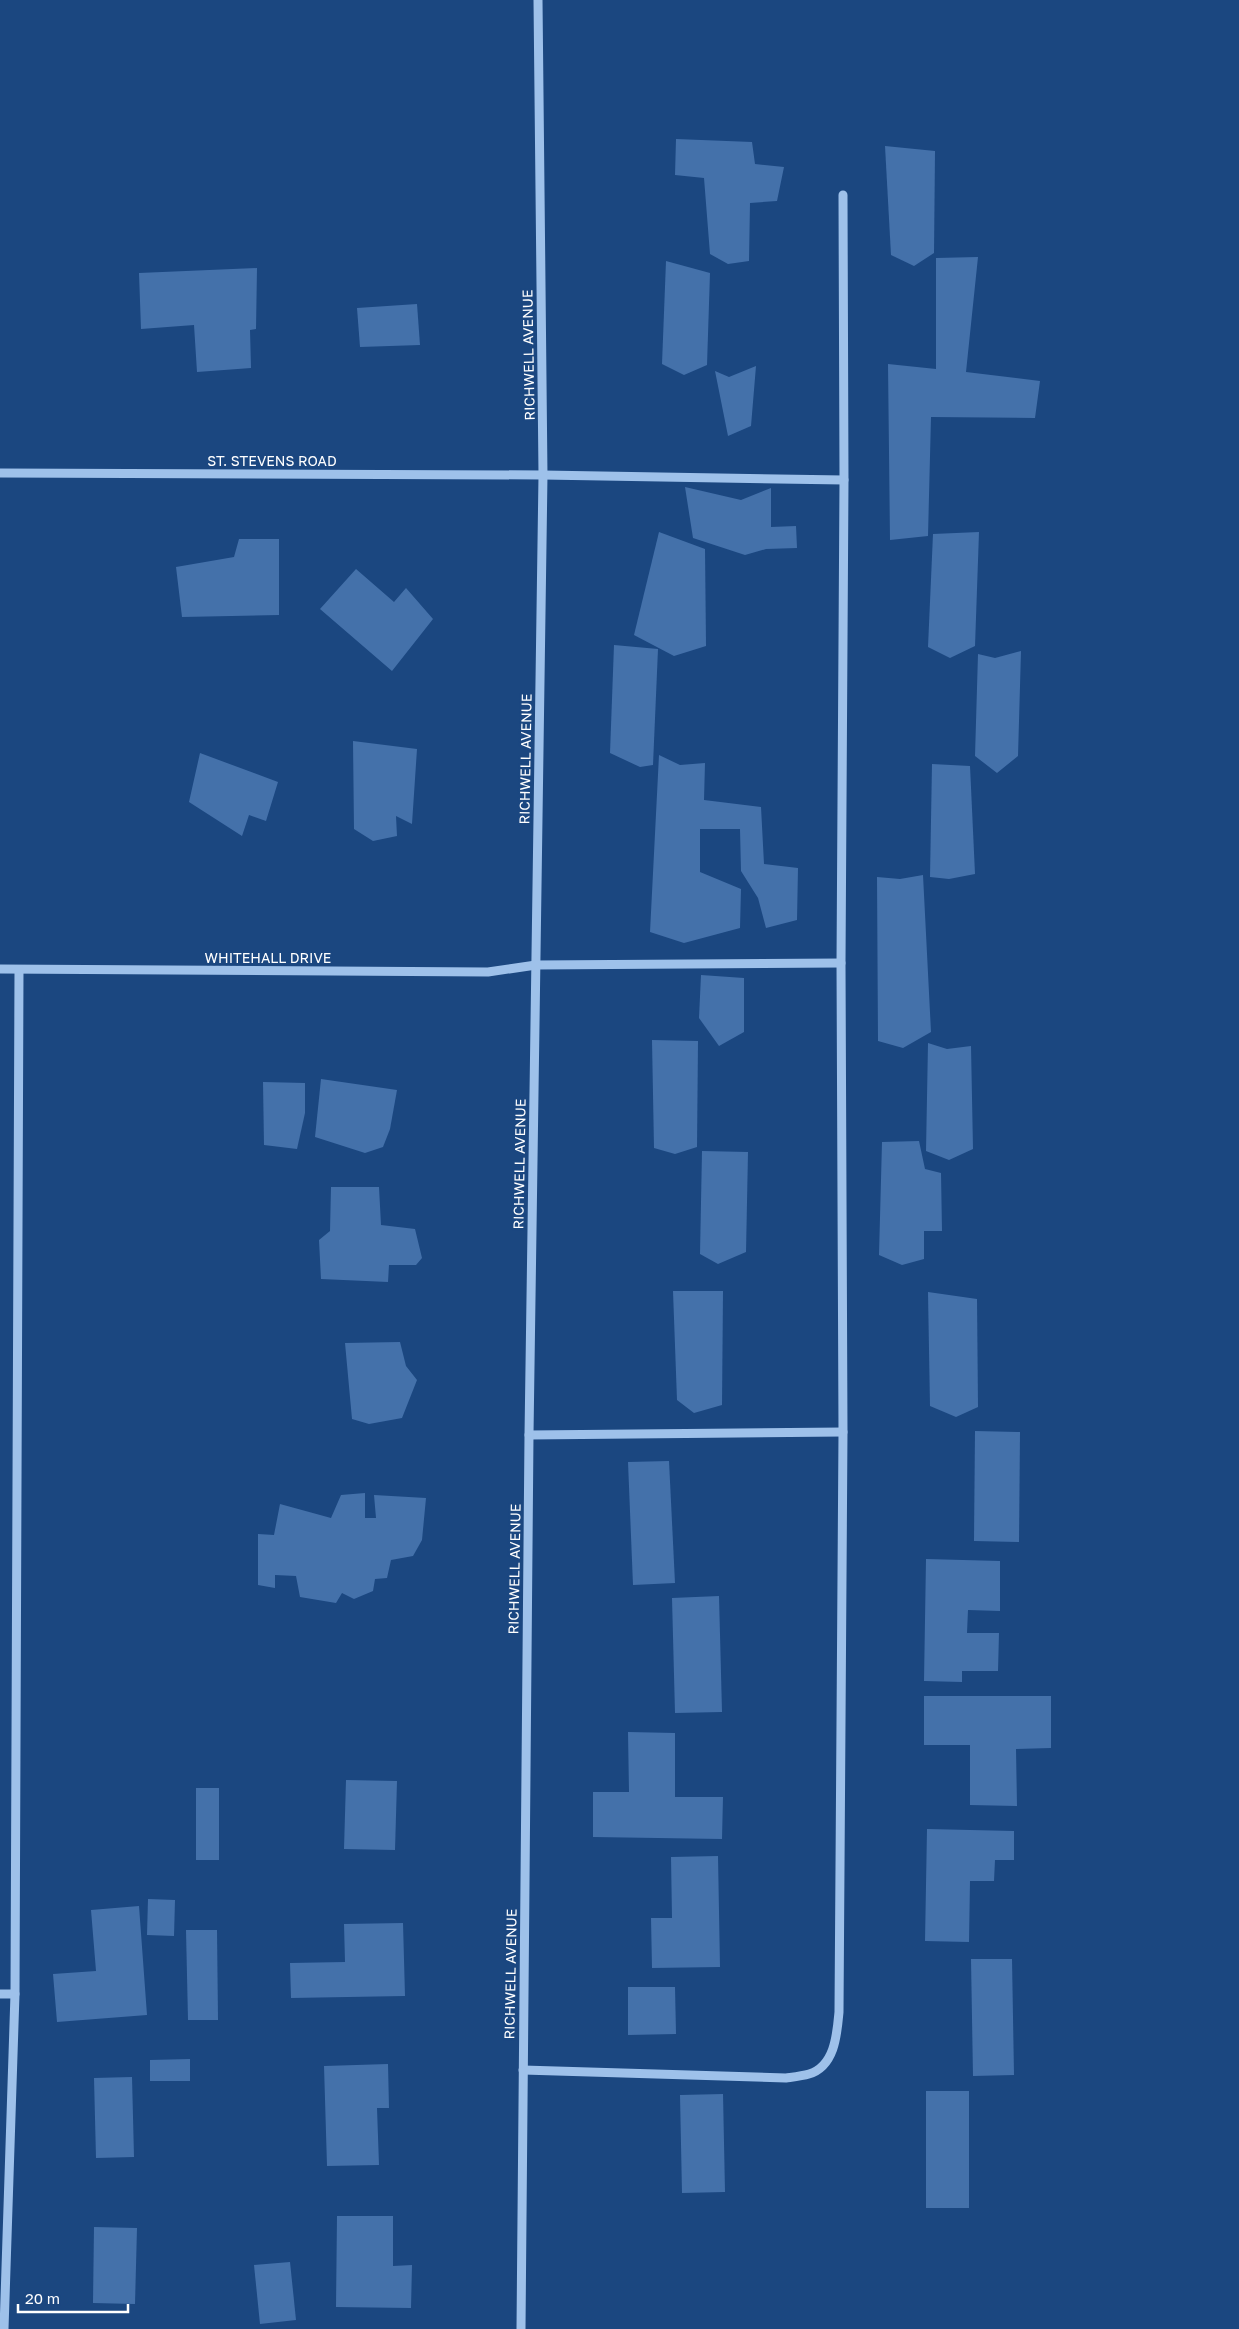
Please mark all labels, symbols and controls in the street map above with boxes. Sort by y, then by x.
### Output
street label: RICHWELL AVENUE [518,289,538,421]
street label: ST. STEVENS ROAD [207,452,337,469]
street label: RICHWELL AVENUE [515,693,535,825]
street label: WHITEHALL DRIVE [205,949,331,966]
street label: RICHWELL AVENUE [509,1098,529,1230]
street label: RICHWELL AVENUE [504,1503,524,1635]
street label: RICHWELL AVENUE [500,1908,520,2040]
scale bar [18,2282,128,2314]
text: 20 m [25,2289,60,2307]

